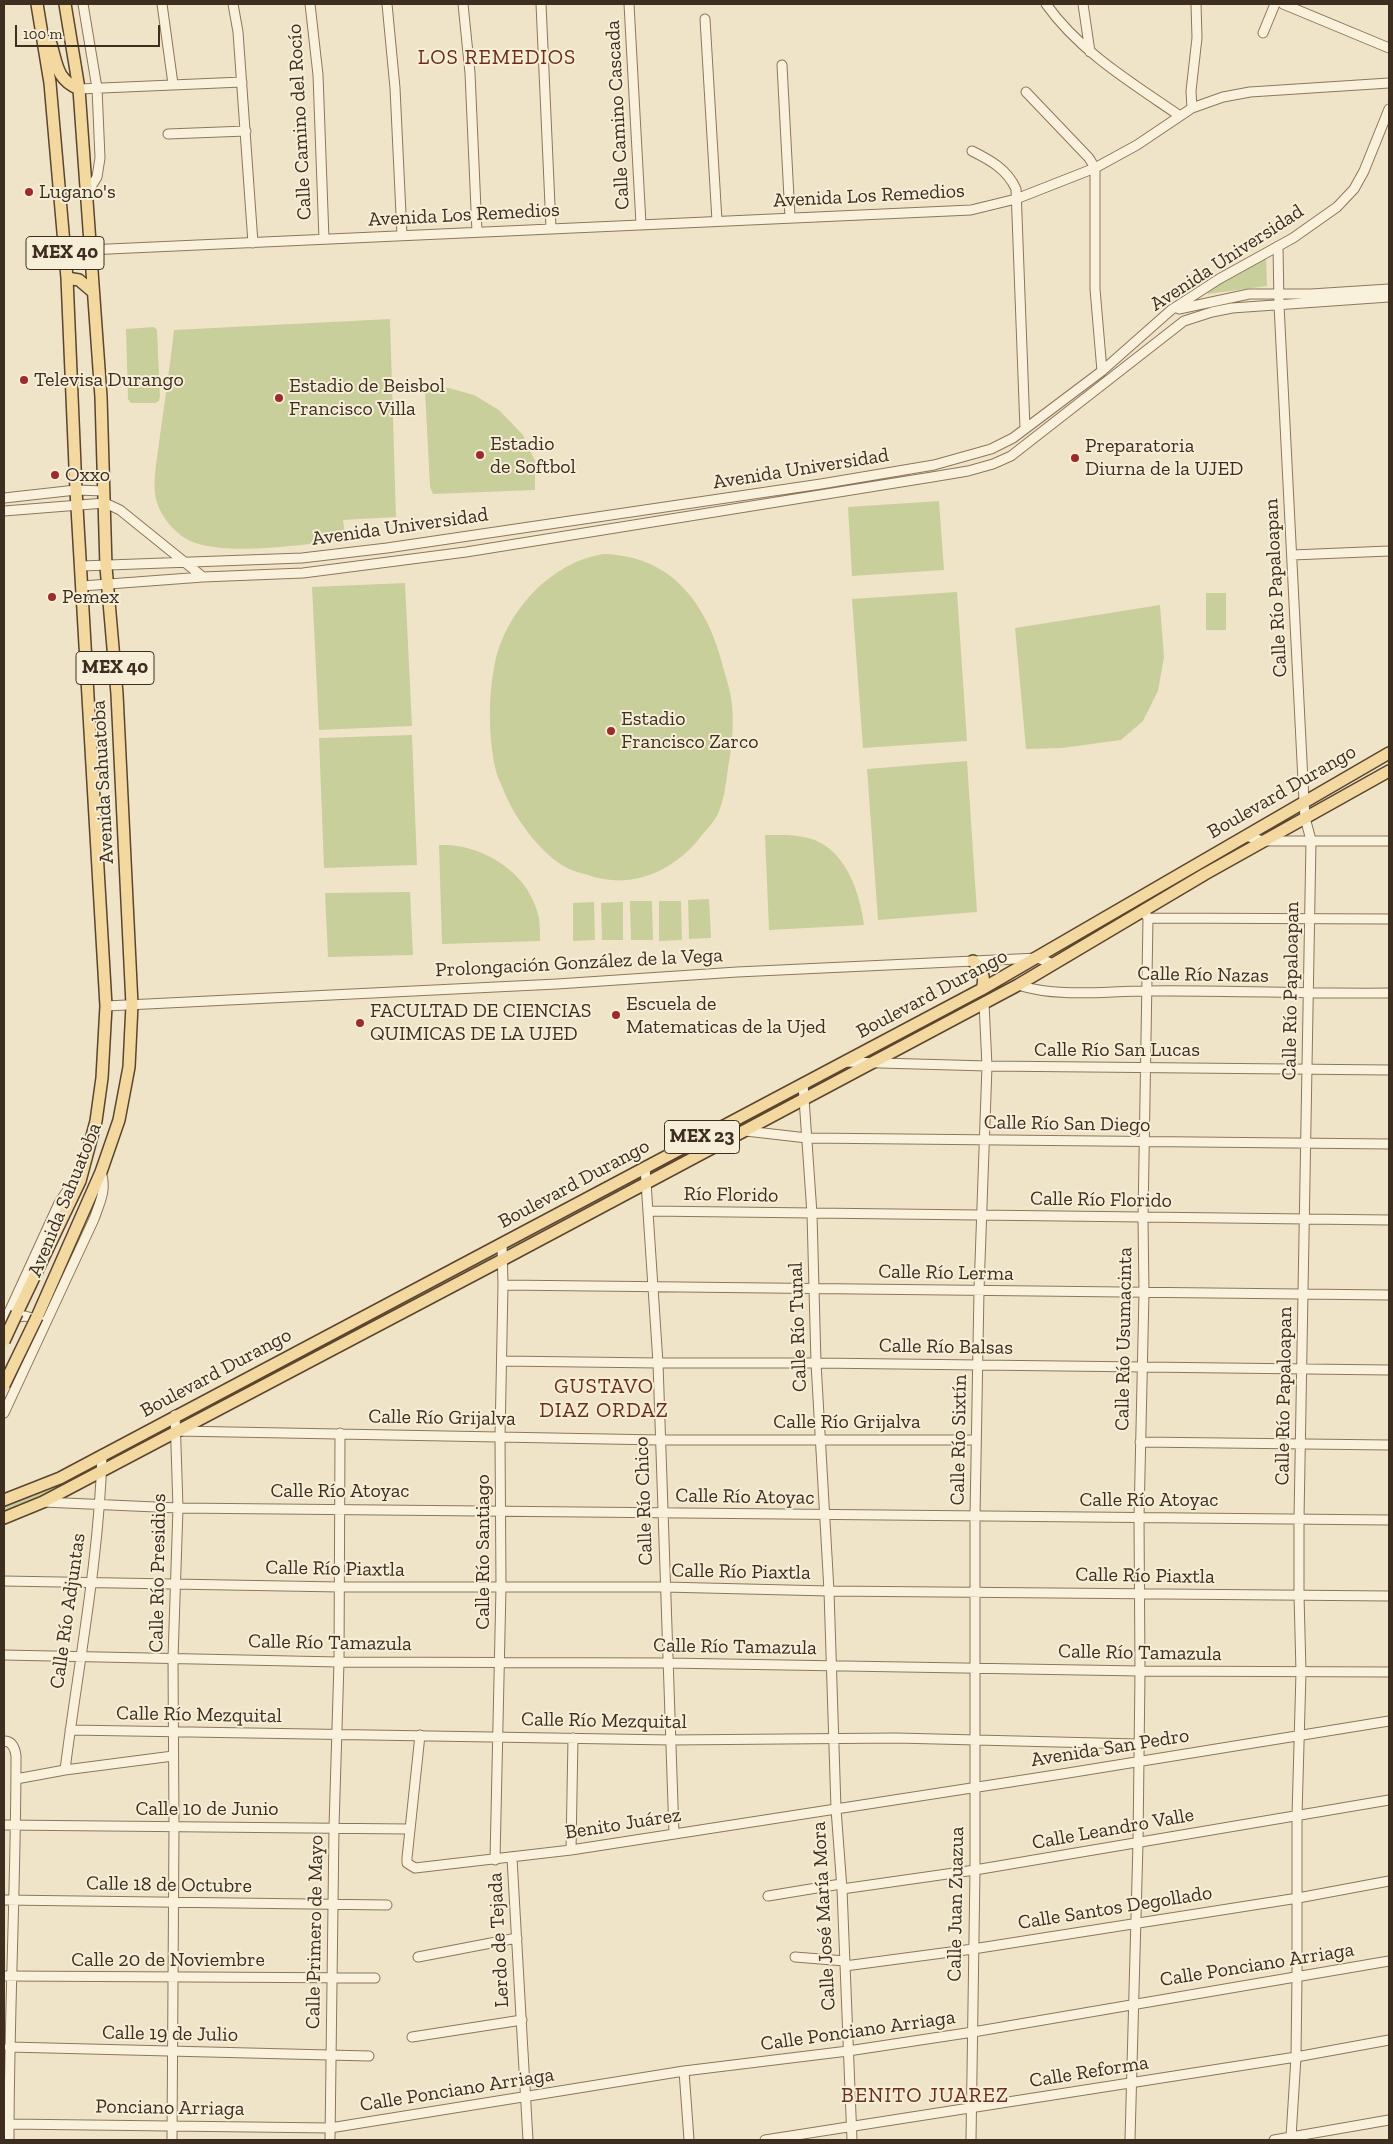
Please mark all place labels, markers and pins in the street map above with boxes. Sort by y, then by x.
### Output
place label: Lugano's [39,180,116,204]
marker: Lugano's [23,186,35,198]
place label: Televisa Durango [34,368,184,392]
marker: Televisa Durango [18,374,30,386]
place label: Estadio de Beisbol Francisco Villa [289,374,445,421]
marker: Estadio de Beisbol Francisco Villa [273,392,285,404]
place label: Estadio de Softbol [490,432,576,479]
place label: Preparatoria Diurna de la UJED [1085,434,1243,481]
marker: Estadio de Softbol [474,449,486,461]
marker: Preparatoria Diurna de la UJED [1069,452,1081,464]
place label: Oxxo [65,463,110,487]
marker: Oxxo [49,469,61,481]
place label: Pemex [62,585,119,609]
marker: Pemex [46,591,58,603]
place label: Estadio Francisco Zarco [621,707,758,754]
marker: Estadio Francisco Zarco [605,725,617,737]
place label: Escuela de Matematicas de la Ujed [626,992,826,1039]
place label: FACULTAD DE CIENCIAS QUIMICAS DE LA UJED [370,999,591,1046]
marker: Escuela de Matematicas de la Ujed [610,1009,622,1021]
marker: FACULTAD DE CIENCIAS QUIMICAS DE LA UJED [354,1017,366,1029]

